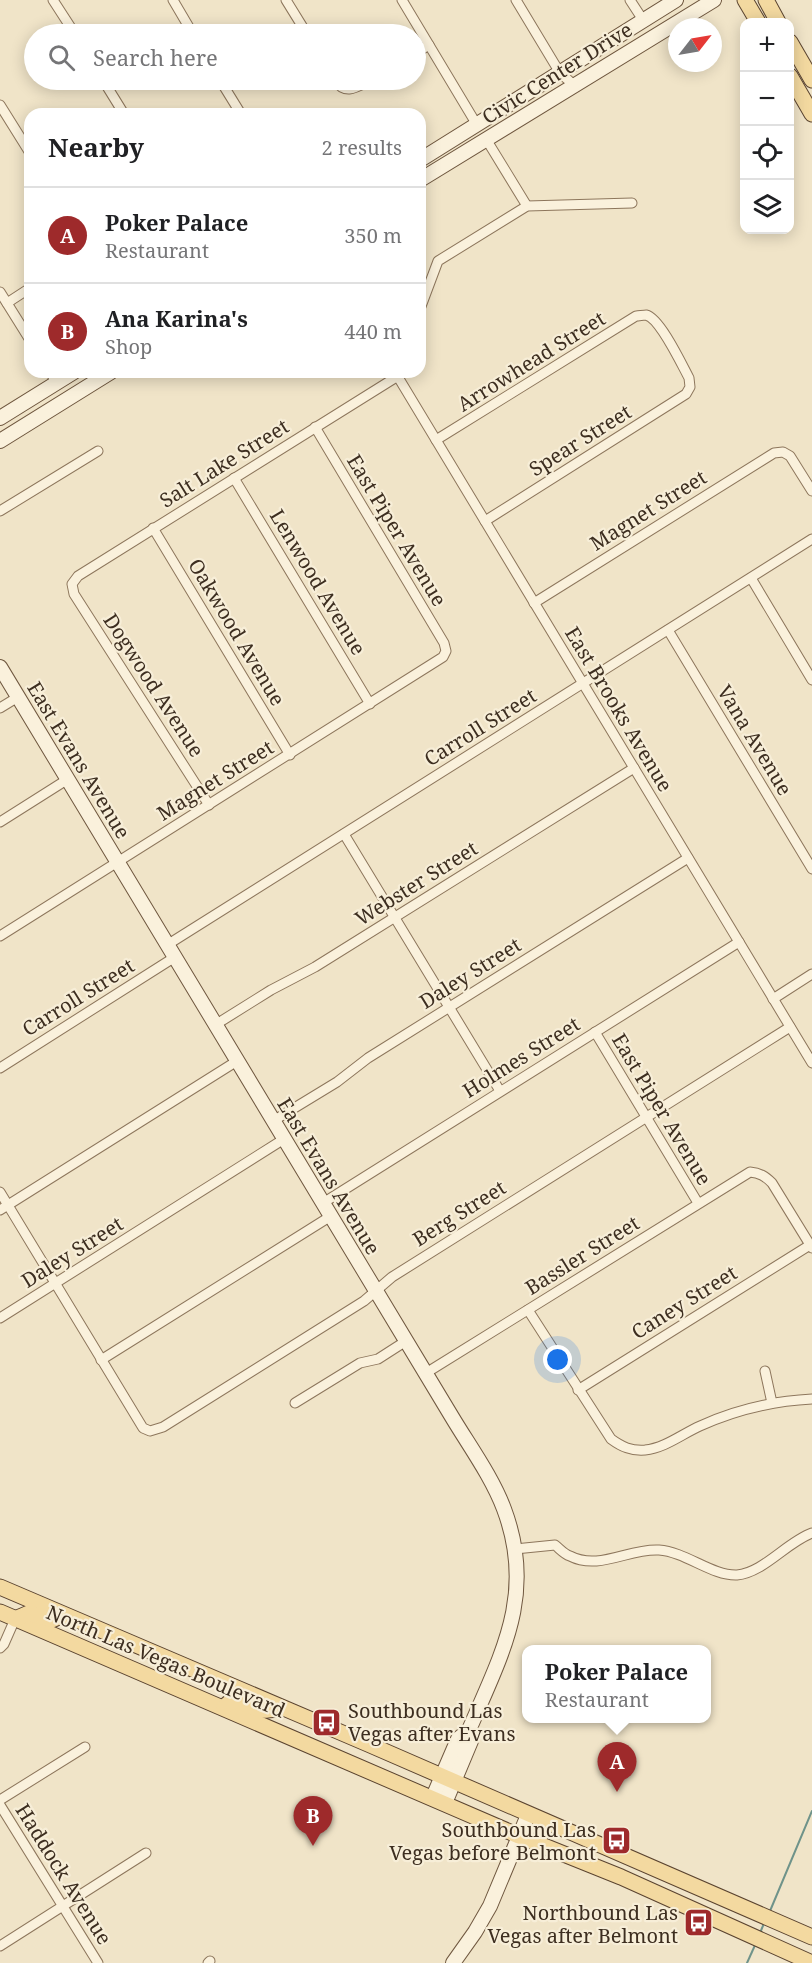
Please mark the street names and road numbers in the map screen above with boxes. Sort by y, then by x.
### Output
street label: Civic Center Drive [477,16,637,130]
street label: Arrowhead Street [452,305,610,417]
street label: Spear Street [524,398,636,482]
street label: Salt Lake Street [154,413,294,513]
street label: East Piper Avenue [341,449,453,611]
street label: Magnet Street [585,463,711,557]
street label: Lenwood Avenue [264,504,372,660]
street label: Oakwood Avenue [182,553,292,711]
street label: Dogwood Avenue [97,608,211,762]
street label: East Brooks Avenue [559,621,679,797]
street label: East Evans Avenue [21,676,137,844]
street label: Vana Avenue [711,680,799,800]
street label: Carroll Street [419,682,541,772]
street label: Magnet Street [152,733,278,827]
street label: Webster Street [350,834,482,932]
street label: Daley Street [414,931,526,1015]
street label: Carroll Street [17,952,139,1042]
street label: Holmes Street [457,1010,585,1104]
street label: East Piper Avenue [606,1028,718,1190]
street label: East Evans Avenue [271,1092,387,1260]
street label: Berg Street [407,1174,511,1252]
street label: Bassler Street [520,1209,644,1301]
street label: Daley Street [16,1210,128,1294]
street label: Caney Street [626,1259,742,1345]
street label: North Las Vegas Boulevard [42,1598,290,1724]
street label: Haddock Avenue [10,1798,118,1950]

